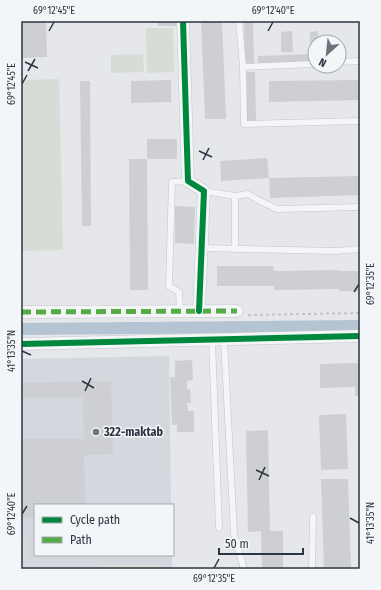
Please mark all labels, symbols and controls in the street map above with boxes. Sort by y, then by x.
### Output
text: 69°12'45"E [33,5,75,17]
text: 69°12'40"E [252,5,295,17]
north arrow [307,34,347,74]
text: N [317,55,329,70]
text: 69°12'45"E [6,63,18,105]
text: 69°12'35"E [365,263,377,305]
text: 41°13'35"N [6,330,18,372]
place label: 322-maktab [103,425,163,439]
marker: 322-maktab [91,427,101,437]
text: 69°12'40"E [6,492,18,535]
text: 41°13'35"N [365,502,377,544]
legend [34,504,174,556]
text: Cycle path [70,513,120,527]
scale bar [219,530,303,556]
text: Path [70,533,92,547]
text: 50 m [225,537,249,551]
text: 69°12'35"E [193,573,235,585]

